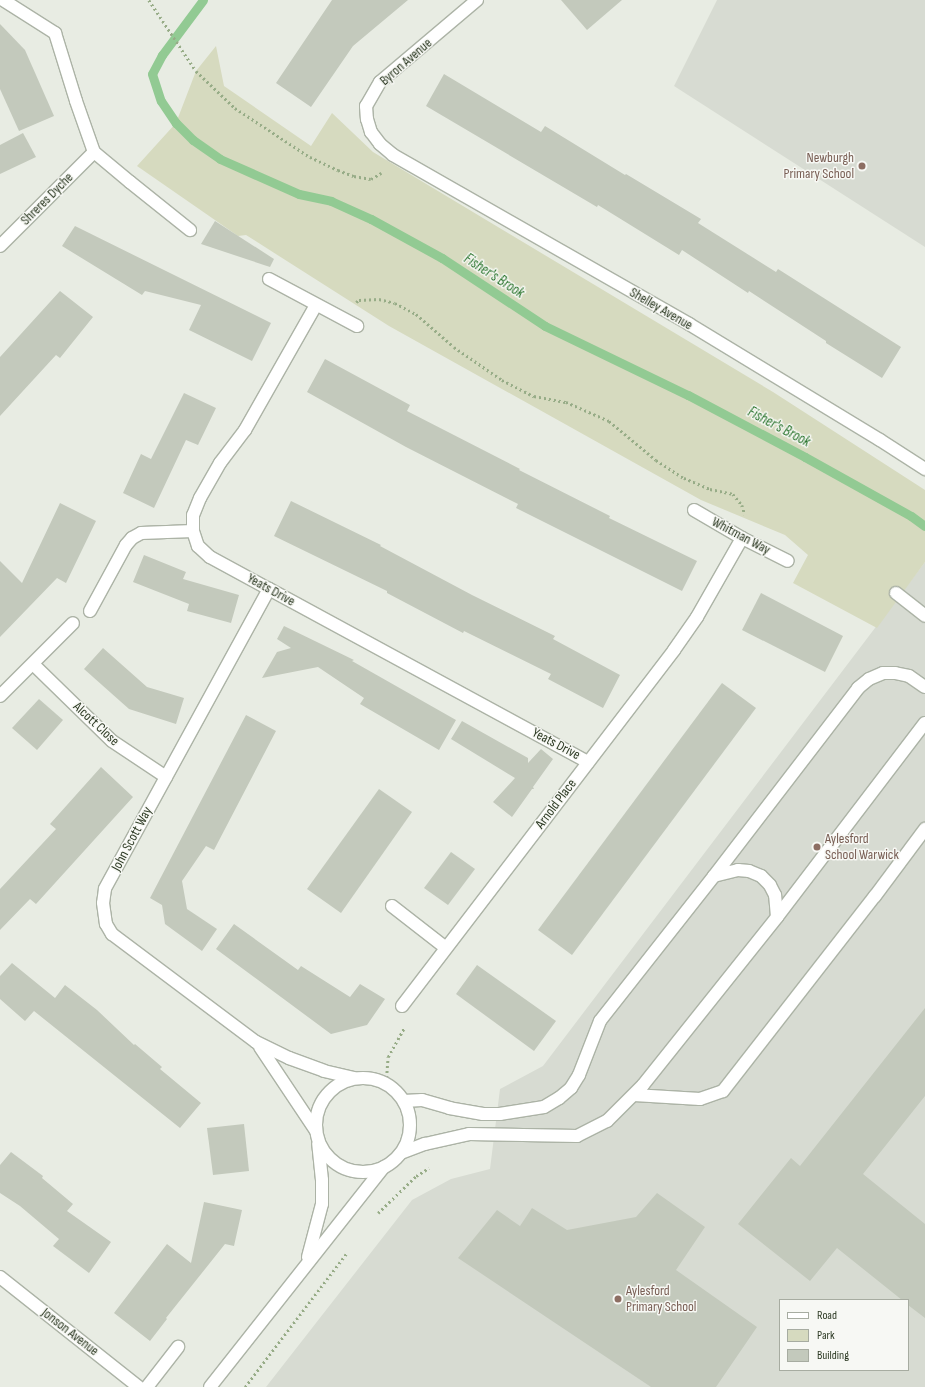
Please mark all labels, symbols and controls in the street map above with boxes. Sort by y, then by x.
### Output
street label: Byron Avenue [376,35,436,89]
place label: Newburgh Primary School [784,150,854,182]
marker: Newburgh Primary School [857,161,867,171]
street label: Shreres Dyche [17,169,77,229]
water label: Fisher's Brook [460,250,528,302]
street label: Shelley Avenue [626,284,696,334]
water label: Fisher's Brook [745,403,813,451]
street label: Whitman Way [709,514,773,558]
street label: Yeats Drive [244,570,298,610]
street label: Alcott Close [70,699,122,749]
street label: Yeats Drive [529,724,583,764]
street label: Arnold Place [532,776,580,832]
street label: John Scott Way [108,804,156,874]
place label: Aylesford School Warwick [825,831,899,864]
marker: Aylesford School Warwick [812,842,822,852]
place label: Aylesford Primary School [626,1283,696,1316]
marker: Aylesford Primary School [613,1294,623,1304]
legend [779,1299,909,1371]
street label: Jonson Avenue [38,1304,102,1360]
text: Road [817,1308,837,1323]
text: Park [817,1328,835,1343]
text: Building [817,1348,849,1363]

